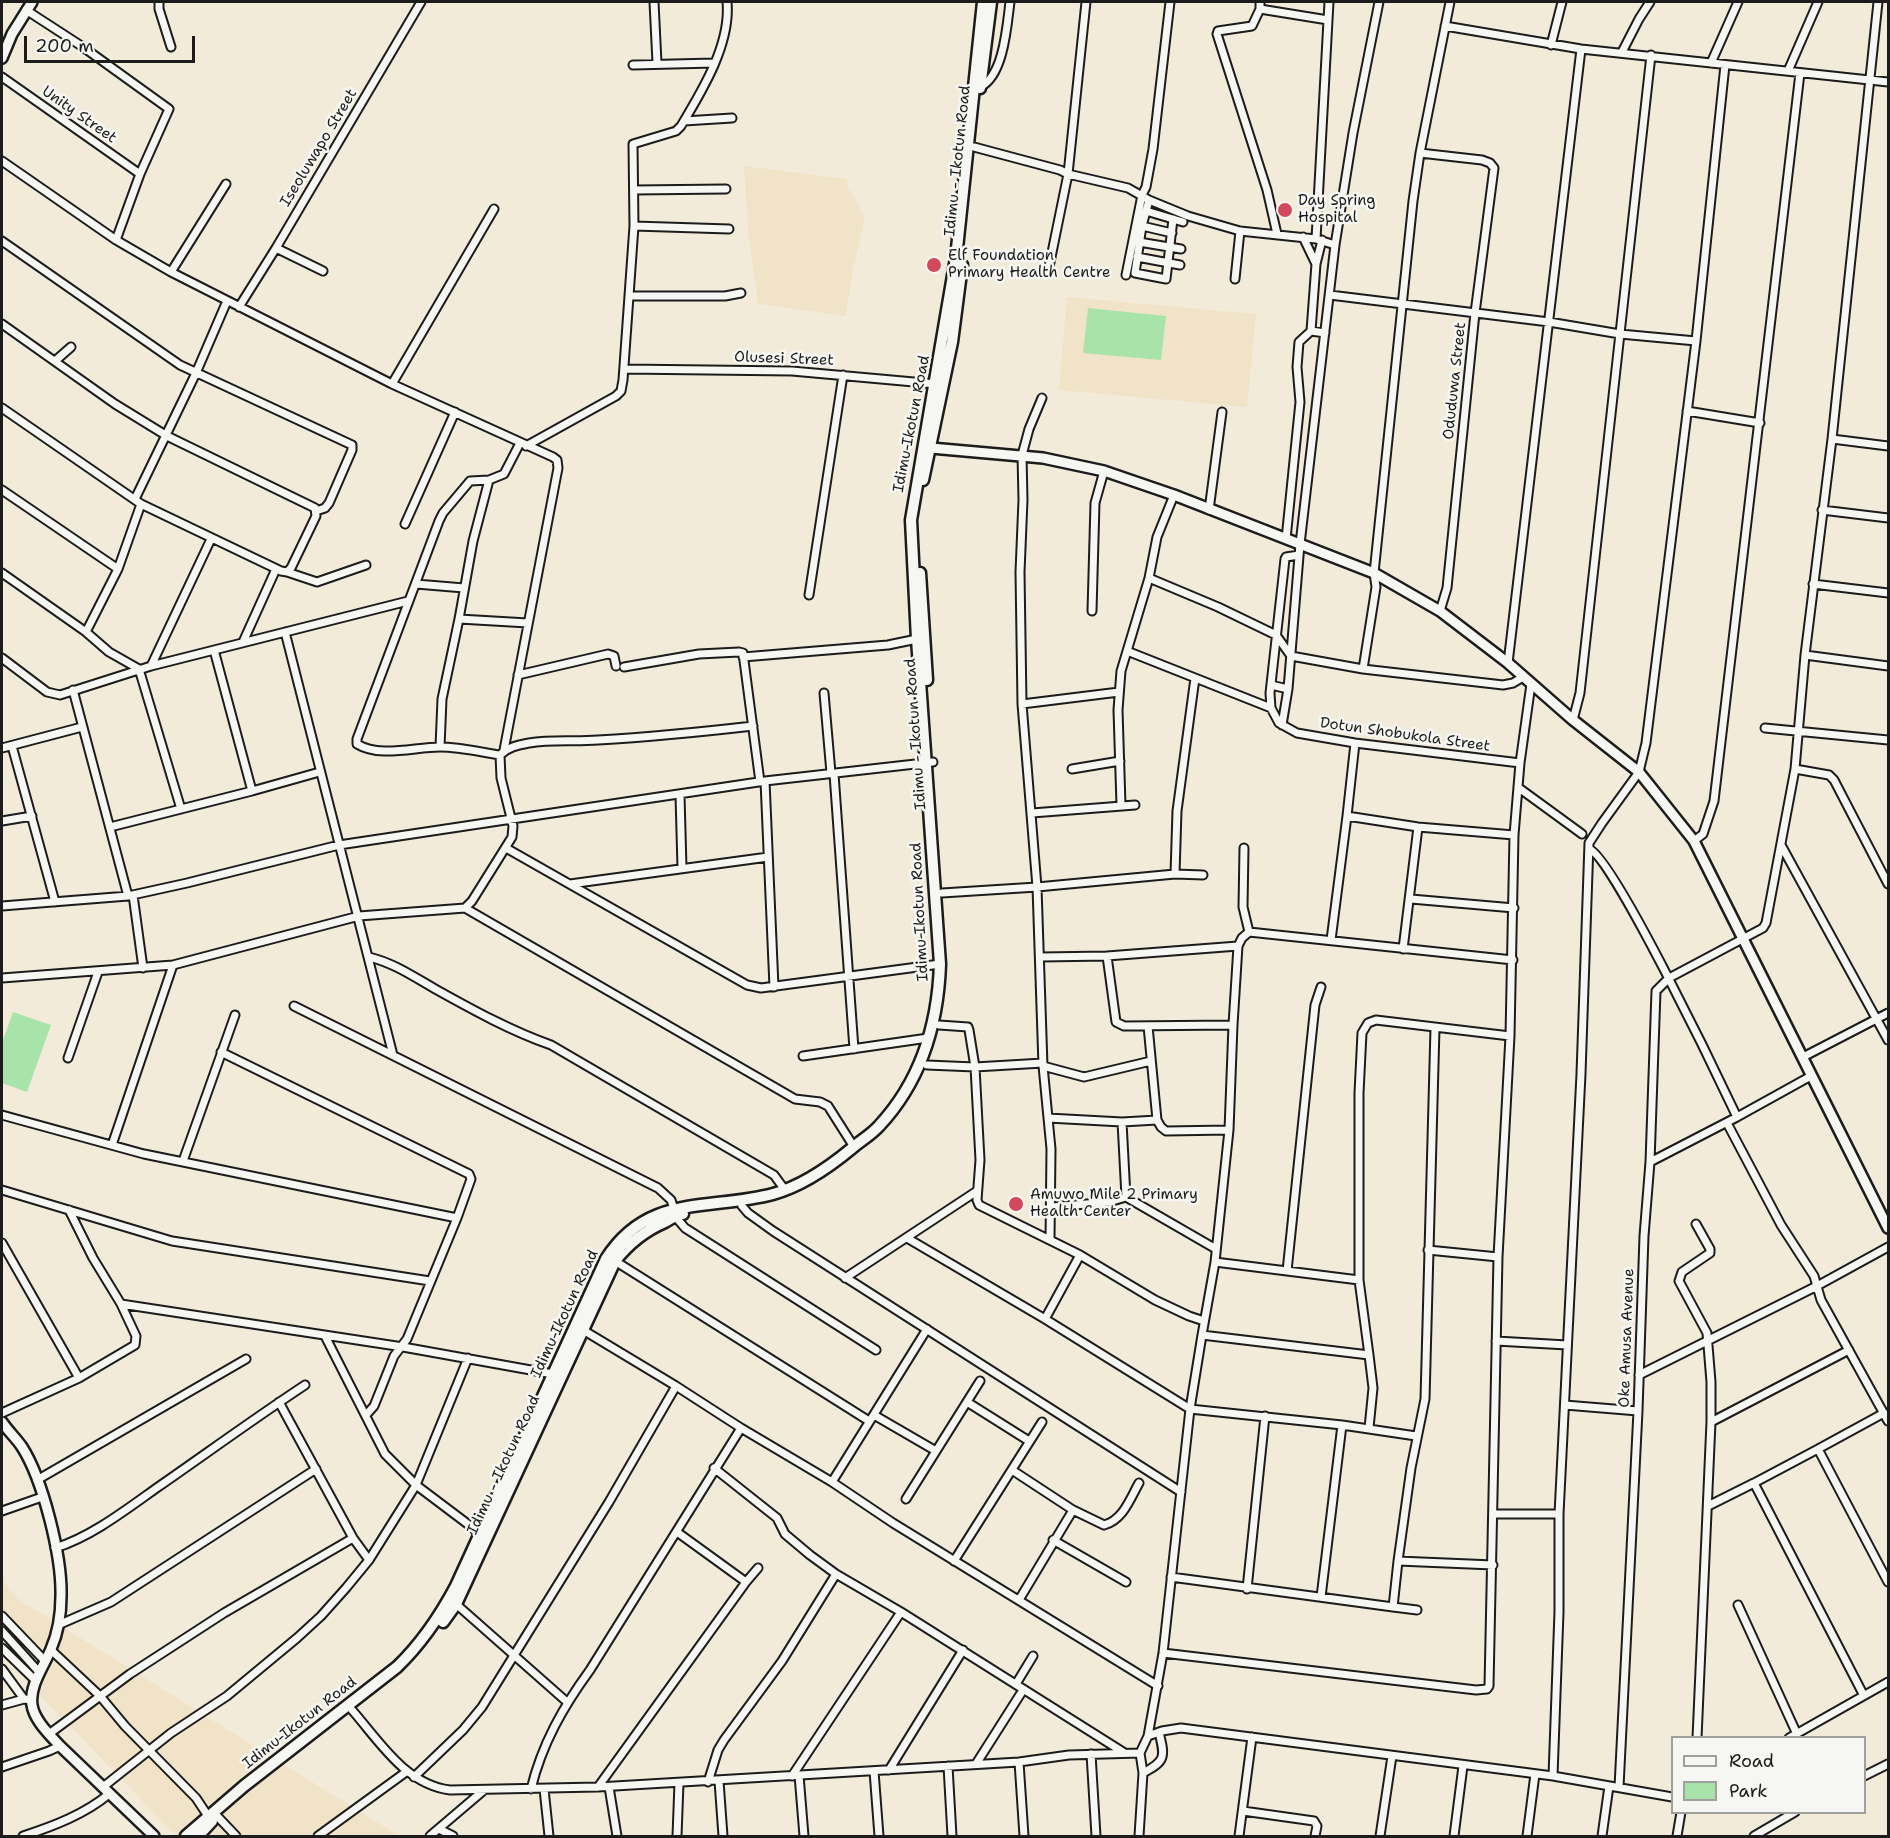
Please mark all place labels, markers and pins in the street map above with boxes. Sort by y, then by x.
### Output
place label: Day Spring Hospital [1298,192,1376,227]
marker: Day Spring Hospital [1276,201,1294,219]
place label: Elf Foundation Primary Health Centre [948,247,1110,282]
marker: Elf Foundation Primary Health Centre [925,256,943,274]
place label: Amuwo Mile 2 Primary Health Center [1030,1186,1198,1221]
marker: Amuwo Mile 2 Primary Health Center [1007,1195,1025,1213]

